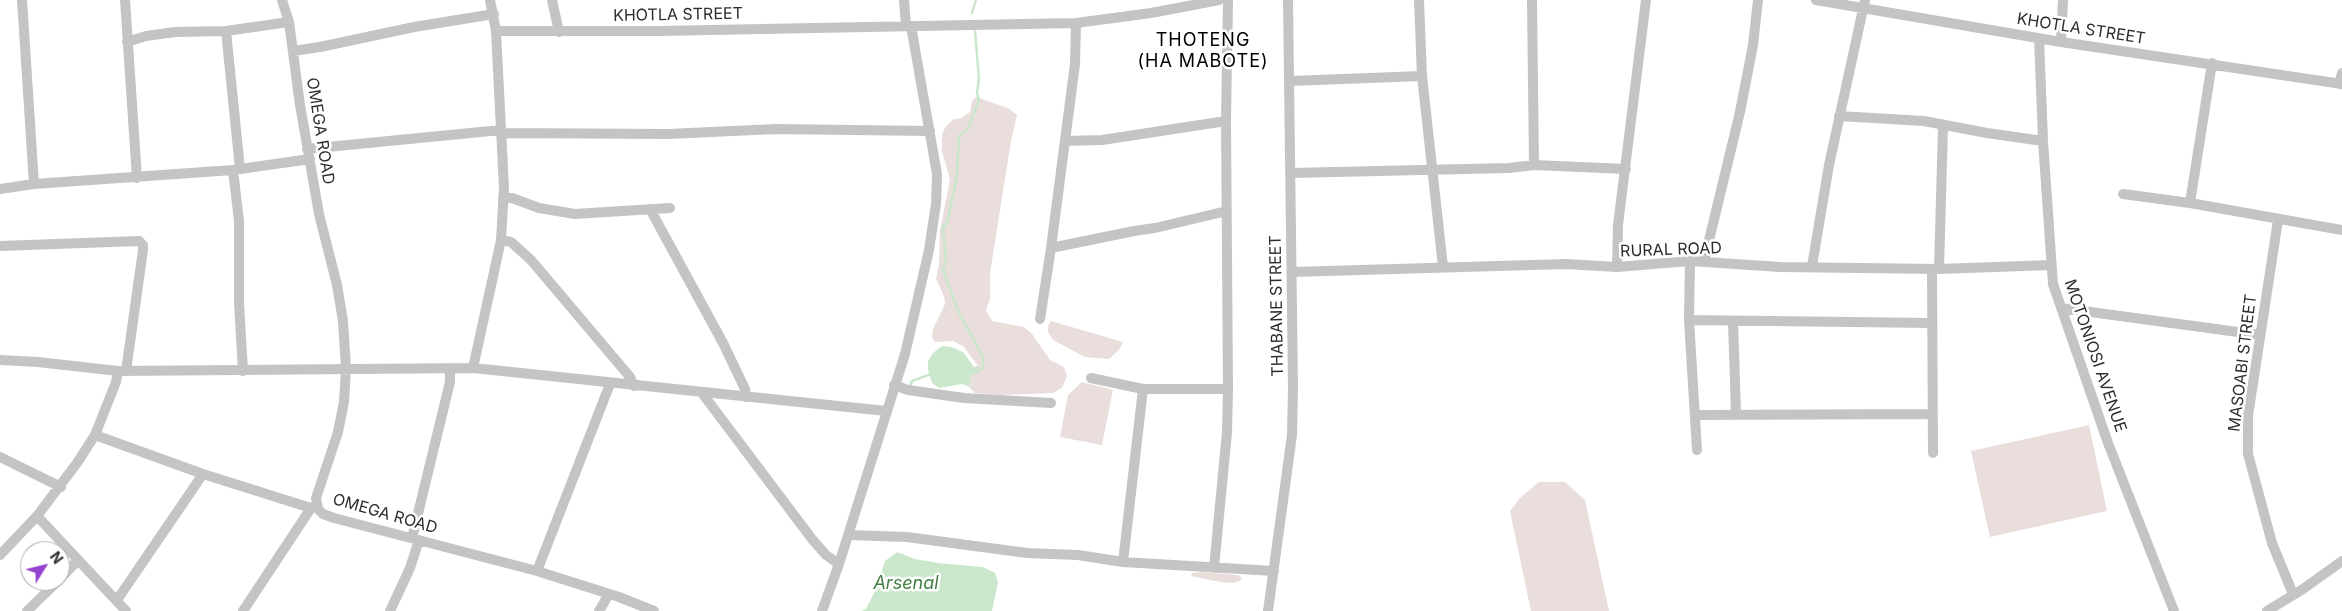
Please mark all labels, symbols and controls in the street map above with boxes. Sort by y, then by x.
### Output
street label: KHOTLA STREET [613,4,743,26]
street label: KHOTLA STREET [2015,9,2147,49]
district label: THOTENG (HA MABOTE) [1136,30,1270,72]
street label: OMEGA ROAD [302,76,338,186]
street label: THABANE STREET [1266,235,1288,377]
street label: RURAL ROAD [1620,239,1722,261]
street label: MOTONIOSI AVENUE [2060,277,2130,435]
street label: MASOABI STREET [2225,293,2261,433]
street label: OMEGA ROAD [330,490,440,538]
north arrow [20,541,70,591]
text: N [47,548,67,567]
water label: Arsenal [873,573,939,595]

